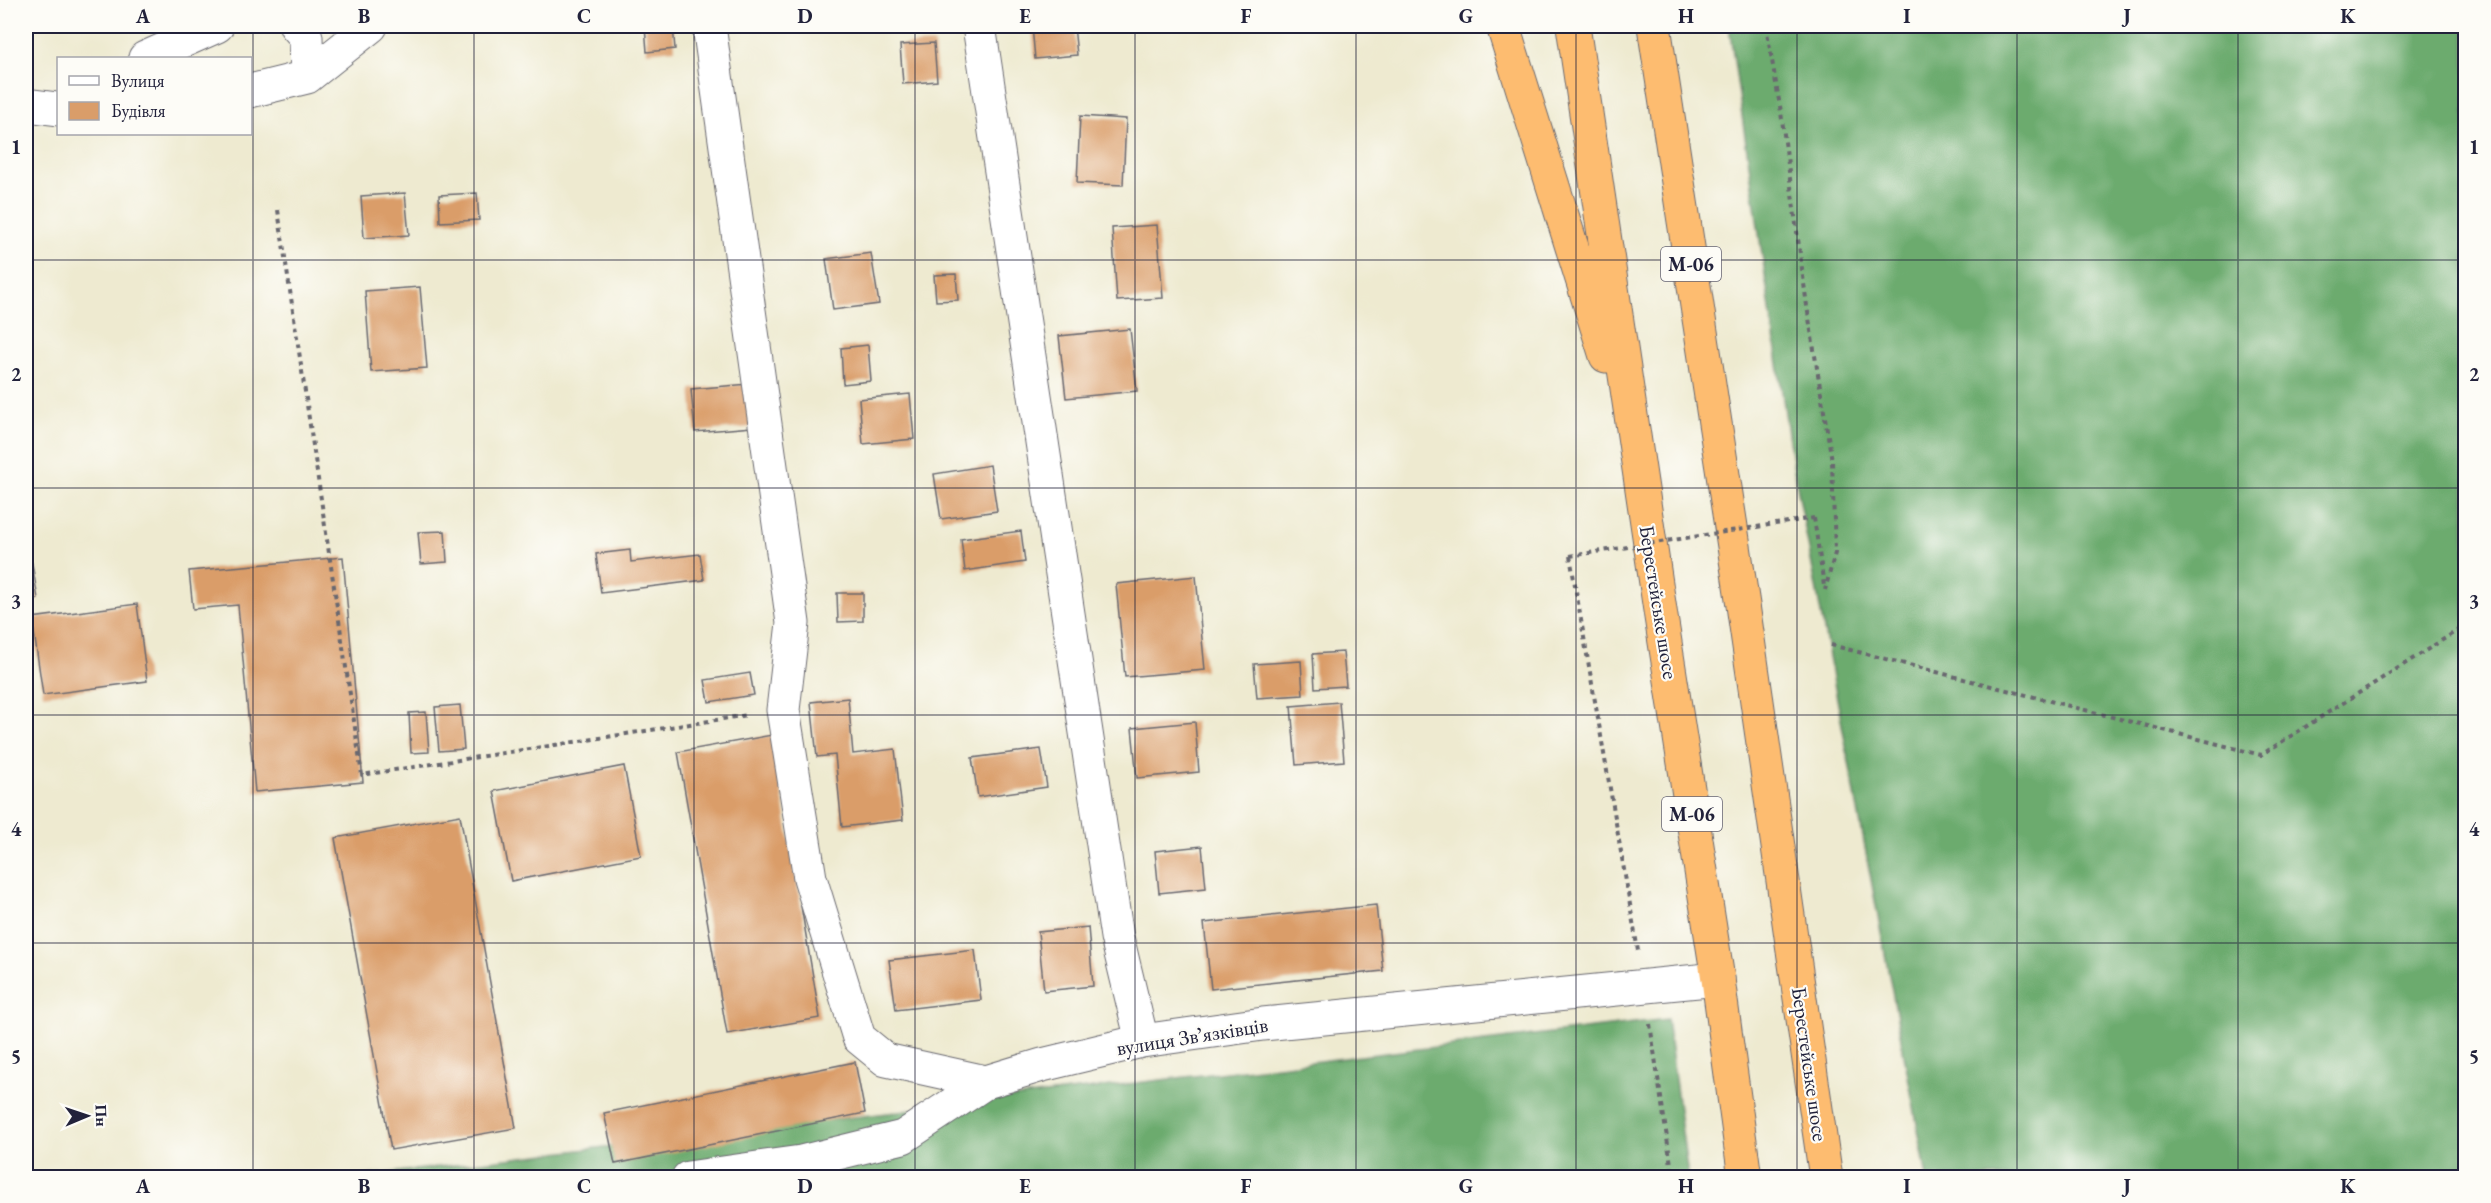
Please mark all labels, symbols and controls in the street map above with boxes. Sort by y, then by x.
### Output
text: A [135,3,151,29]
text: B [358,3,370,29]
text: C [577,3,591,29]
text: D [797,3,813,29]
text: E [1019,3,1031,29]
text: F [1241,3,1252,29]
text: G [1459,3,1473,29]
text: H [1678,3,1694,29]
text: I [1903,3,1911,29]
text: J [2121,3,2131,29]
text: K [2340,3,2356,29]
legend [57,57,252,135]
text: Вулиця [111,69,164,92]
text: Будівля [111,99,166,122]
text: 1 [11,134,21,160]
text: 1 [2469,134,2479,160]
road number: М-06 [1661,247,1721,281]
text: 2 [11,361,22,387]
text: 2 [2469,361,2480,387]
street label: Берестейське шосе [1634,523,1684,681]
text: 3 [11,588,21,614]
text: 3 [2469,588,2479,614]
road number: М-06 [1662,797,1722,831]
text: 4 [11,816,22,842]
text: 4 [2469,816,2480,842]
street label: Берестейське шосе [1786,985,1834,1143]
street label: вулиця Звʼязківців [1114,1011,1270,1061]
text: 5 [11,1043,21,1069]
text: 5 [2469,1043,2479,1069]
north arrow [57,1086,117,1146]
text: Пн [91,1104,112,1127]
text: A [135,1173,151,1199]
text: B [358,1173,370,1199]
text: C [577,1173,591,1199]
text: D [797,1173,813,1199]
text: E [1019,1173,1031,1199]
text: F [1241,1173,1252,1199]
text: G [1459,1173,1473,1199]
text: H [1678,1173,1694,1199]
text: I [1903,1173,1911,1199]
text: J [2121,1173,2131,1199]
text: K [2340,1173,2356,1199]

